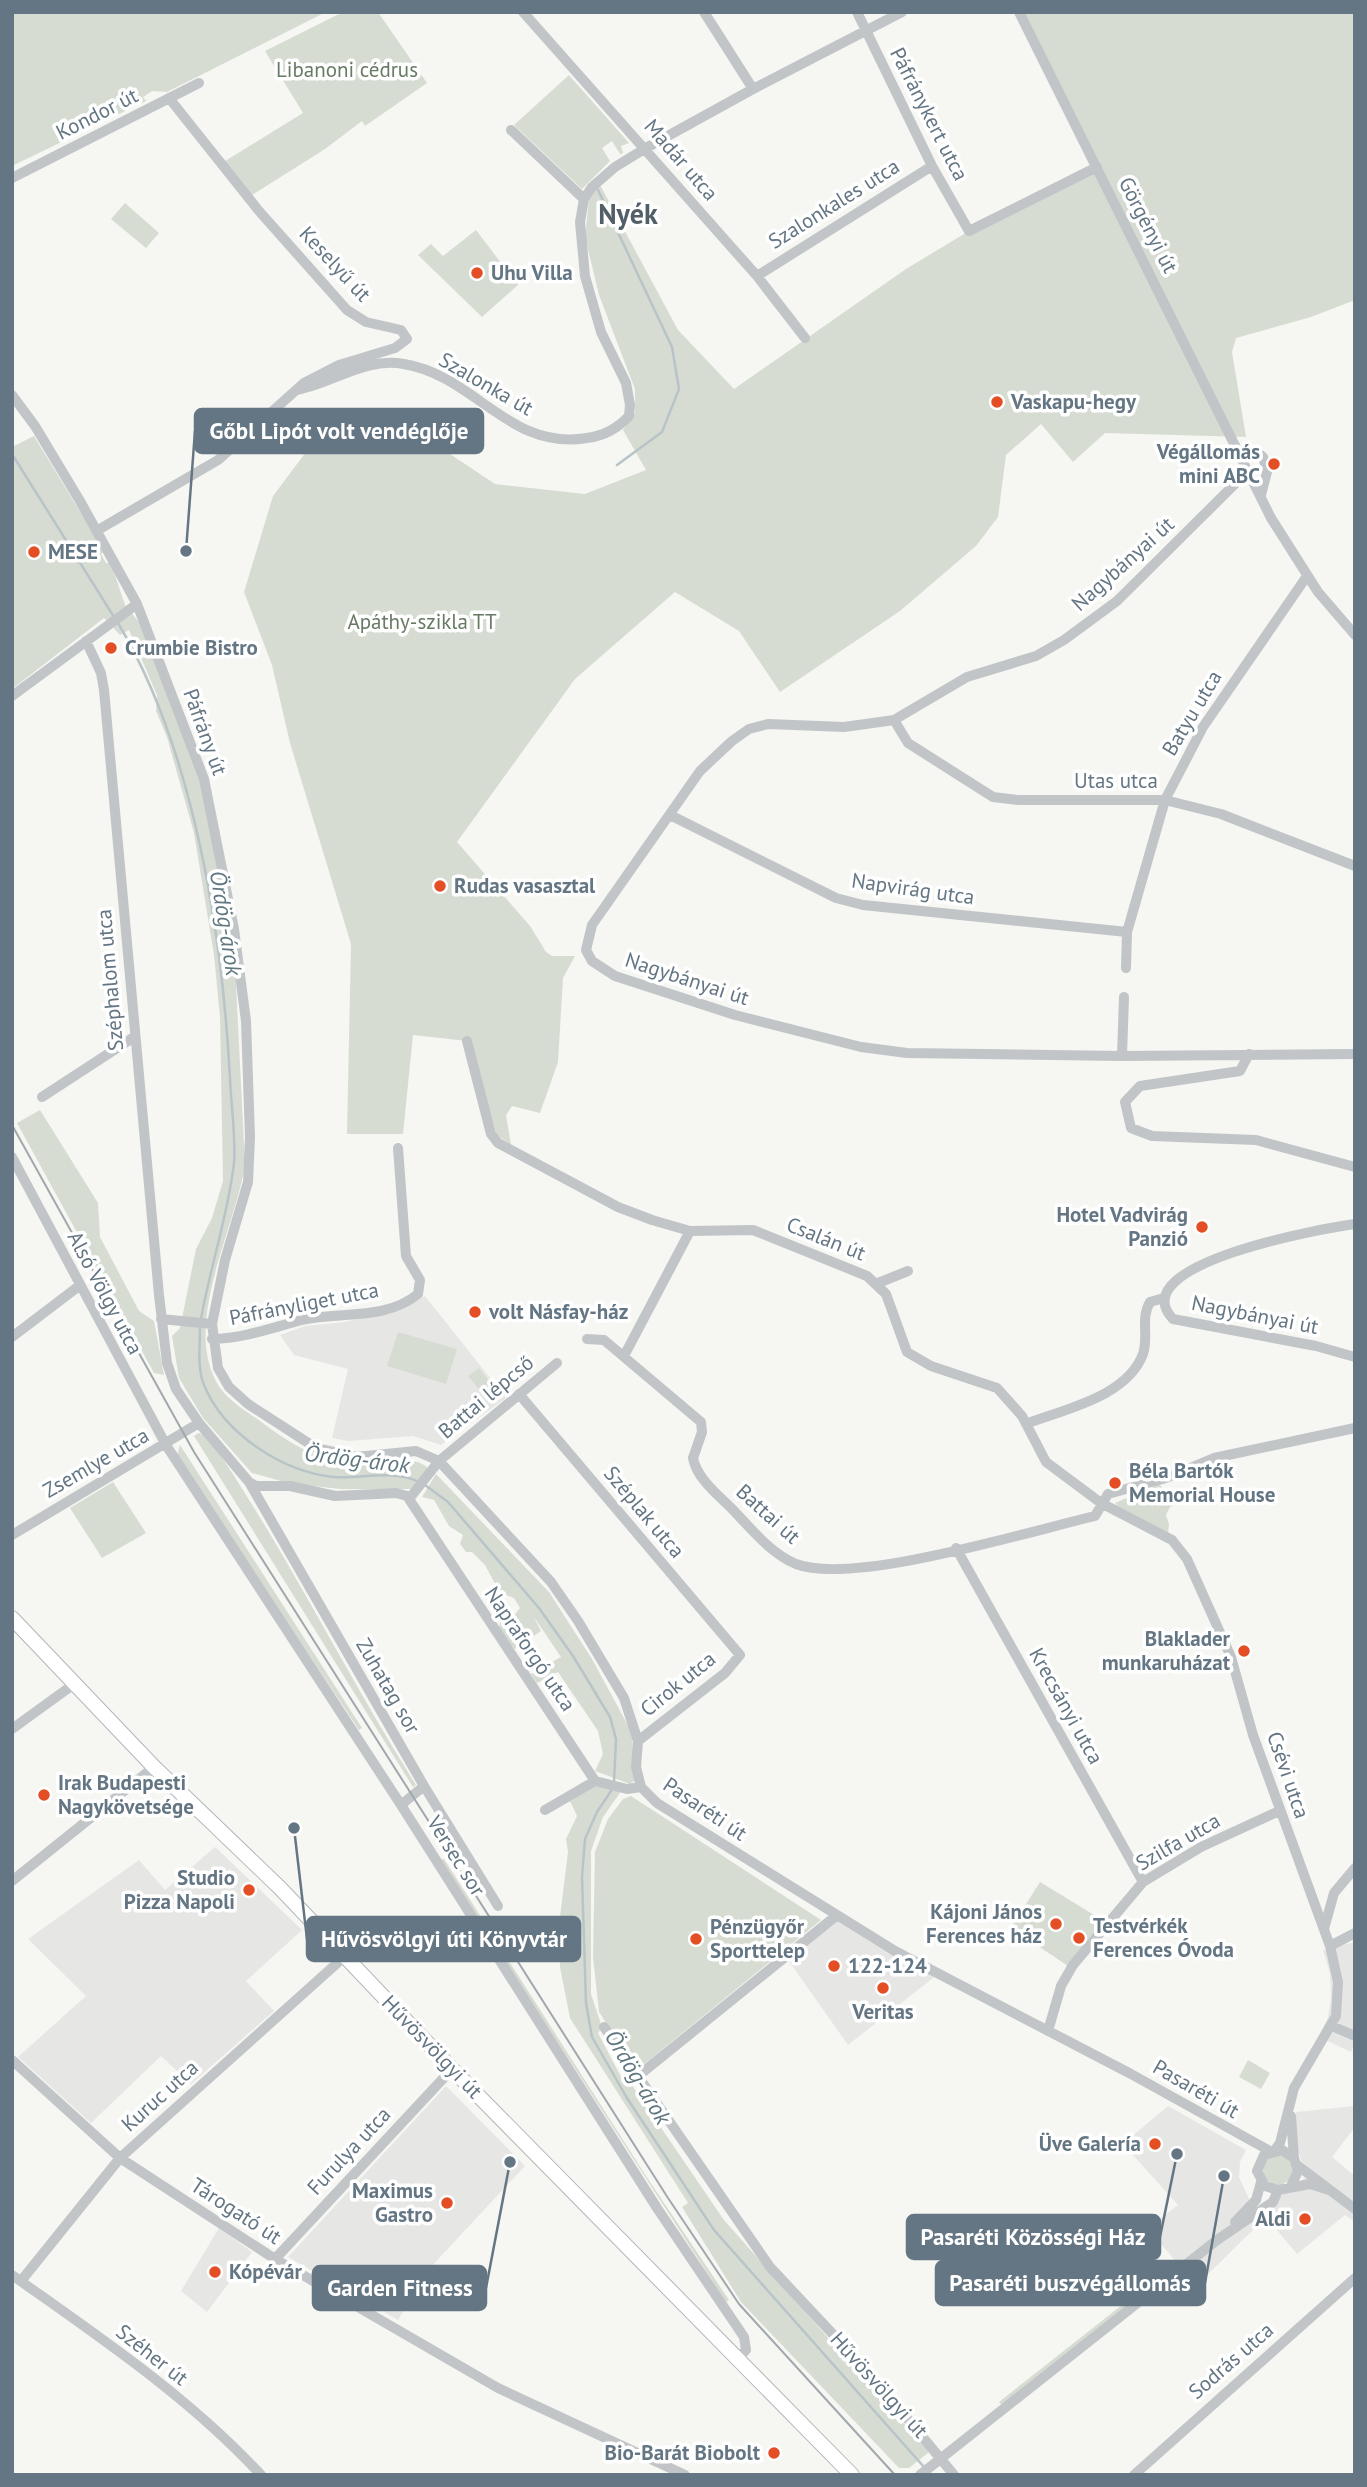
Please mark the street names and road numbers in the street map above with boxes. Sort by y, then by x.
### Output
street label: Páfránykert utca [884,43,975,185]
street label: Kondor út [51,81,142,146]
street label: Madár utca [639,113,724,206]
street label: Szalonkales utca [763,152,904,255]
street label: Görgényi út [1113,172,1184,277]
street label: Keselyű út [294,220,377,307]
street label: Szalonka út [434,346,538,421]
street label: Nagybányai út [1066,511,1180,617]
street label: Batyu utca [1156,665,1228,760]
street label: Páfrány út [177,685,234,779]
street label: Utas utca [1074,767,1158,794]
street label: Napvirág utca [850,867,976,910]
street label: Széphalom utca [90,908,129,1052]
street label: Nagybányai út [622,946,753,1011]
street label: Csalán út [783,1210,870,1267]
street label: Alsó Völgy utca [62,1226,149,1359]
street label: Páfrányliget utca [227,1276,381,1331]
street label: Nagybányai út [1189,1289,1321,1340]
street label: Battai lépcső [432,1349,539,1444]
street label: Zsemlye utca [38,1421,153,1504]
street label: Széplak utca [598,1460,691,1563]
street label: Battai út [731,1478,806,1549]
street label: Napraforgó utca [479,1581,582,1716]
street label: Zuhatag sor [350,1633,427,1738]
street label: Krecsányi utca [1023,1643,1110,1769]
street label: Cirok utca [635,1645,721,1722]
street label: Csévi utca [1261,1728,1316,1822]
street label: Pasaréti út [658,1771,752,1846]
street label: Szilfa utca [1131,1807,1225,1877]
street label: Versec sor [421,1810,492,1901]
street label: Hűvösvölgyi út [376,1989,488,2104]
street label: Pasaréti út [1148,2053,1244,2124]
street label: Kuruc utca [115,2054,204,2137]
street label: Furulya utca [301,2101,396,2200]
street label: Tárogató út [186,2171,287,2250]
street label: Sodrás utca [1183,2316,1279,2405]
street label: Széher út [111,2318,194,2391]
street label: Hűvösvölgyi út [825,2326,934,2443]

